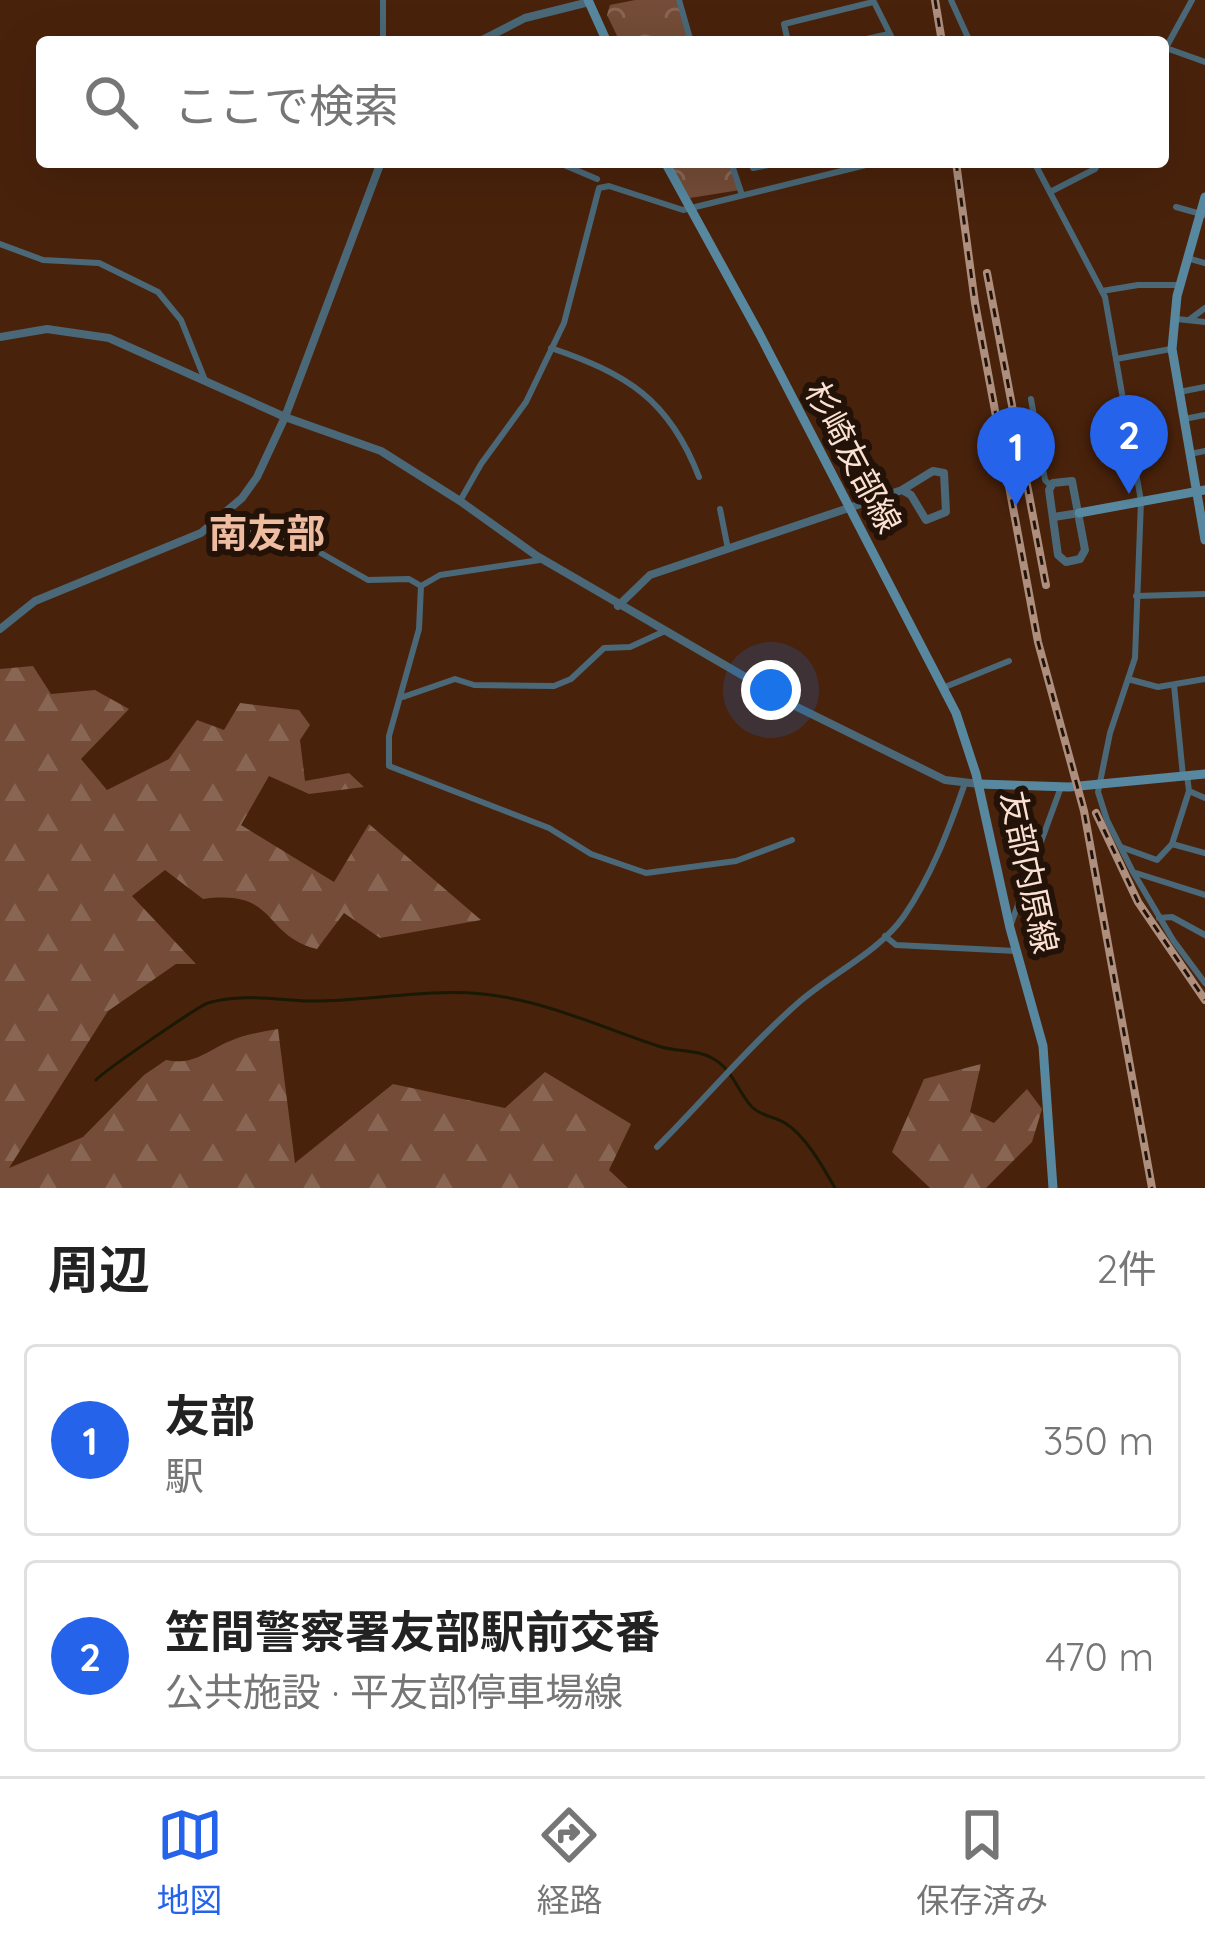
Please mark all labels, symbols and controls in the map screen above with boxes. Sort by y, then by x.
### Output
search box [36,36,1169,168]
icon: search [78,69,144,135]
text: ここで検索 [174,77,399,133]
street label: 杉崎友部線 [797,375,911,539]
pin: 2 [1090,395,1168,494]
pin: 1 [977,407,1055,506]
district label: 南友部 [208,508,326,557]
your location [741,660,801,720]
street label: 友部内原線 [993,787,1067,957]
text: 周辺 [48,1237,150,1301]
text: 2件 [1096,1244,1157,1293]
text: 友部 [165,1387,255,1443]
text: 1 [82,1416,98,1465]
text: 350 m [1043,1416,1154,1465]
text: 駅 [165,1451,204,1500]
text: 笠間警察署友部駅前交番 [165,1603,660,1659]
text: 2 [79,1632,101,1681]
text: 470 m [1045,1632,1154,1681]
text: 公共施設 · 平友部停車場線 [165,1667,623,1716]
tab: 地図 [157,1802,223,1922]
tab: 経路 [536,1802,602,1922]
tab: 保存済み [916,1802,1048,1922]

